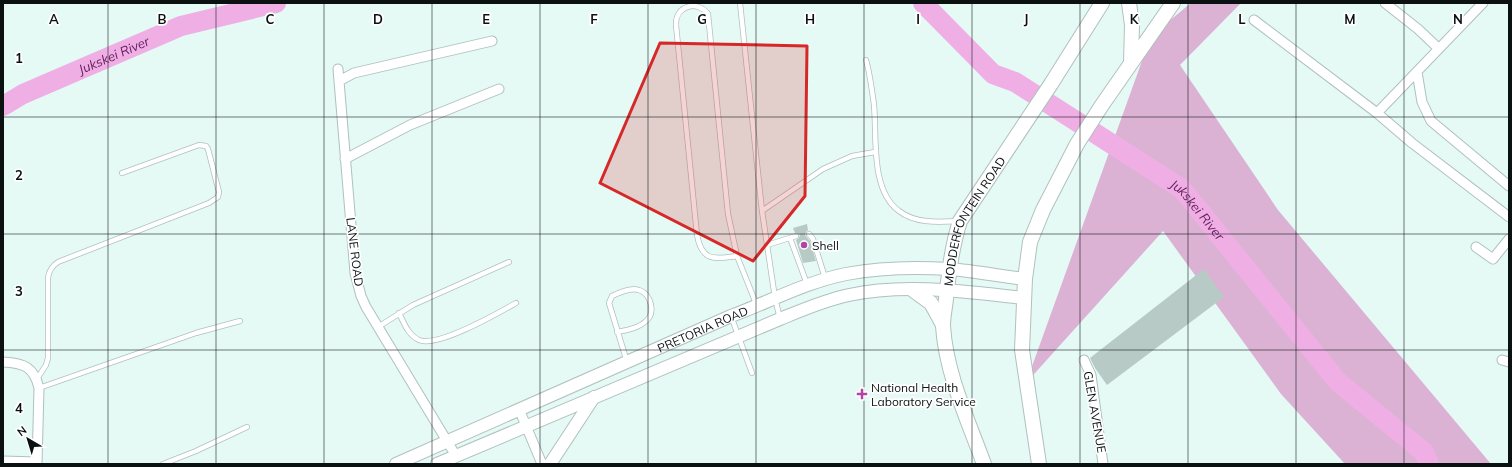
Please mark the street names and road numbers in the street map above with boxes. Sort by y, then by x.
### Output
street label: MODDERFONTEIN ROAD [940,153,1008,287]
street label: LANE ROAD [343,217,367,287]
street label: PRETORIA ROAD [655,303,750,355]
street label: GLEN AVENUE [1080,370,1110,454]

